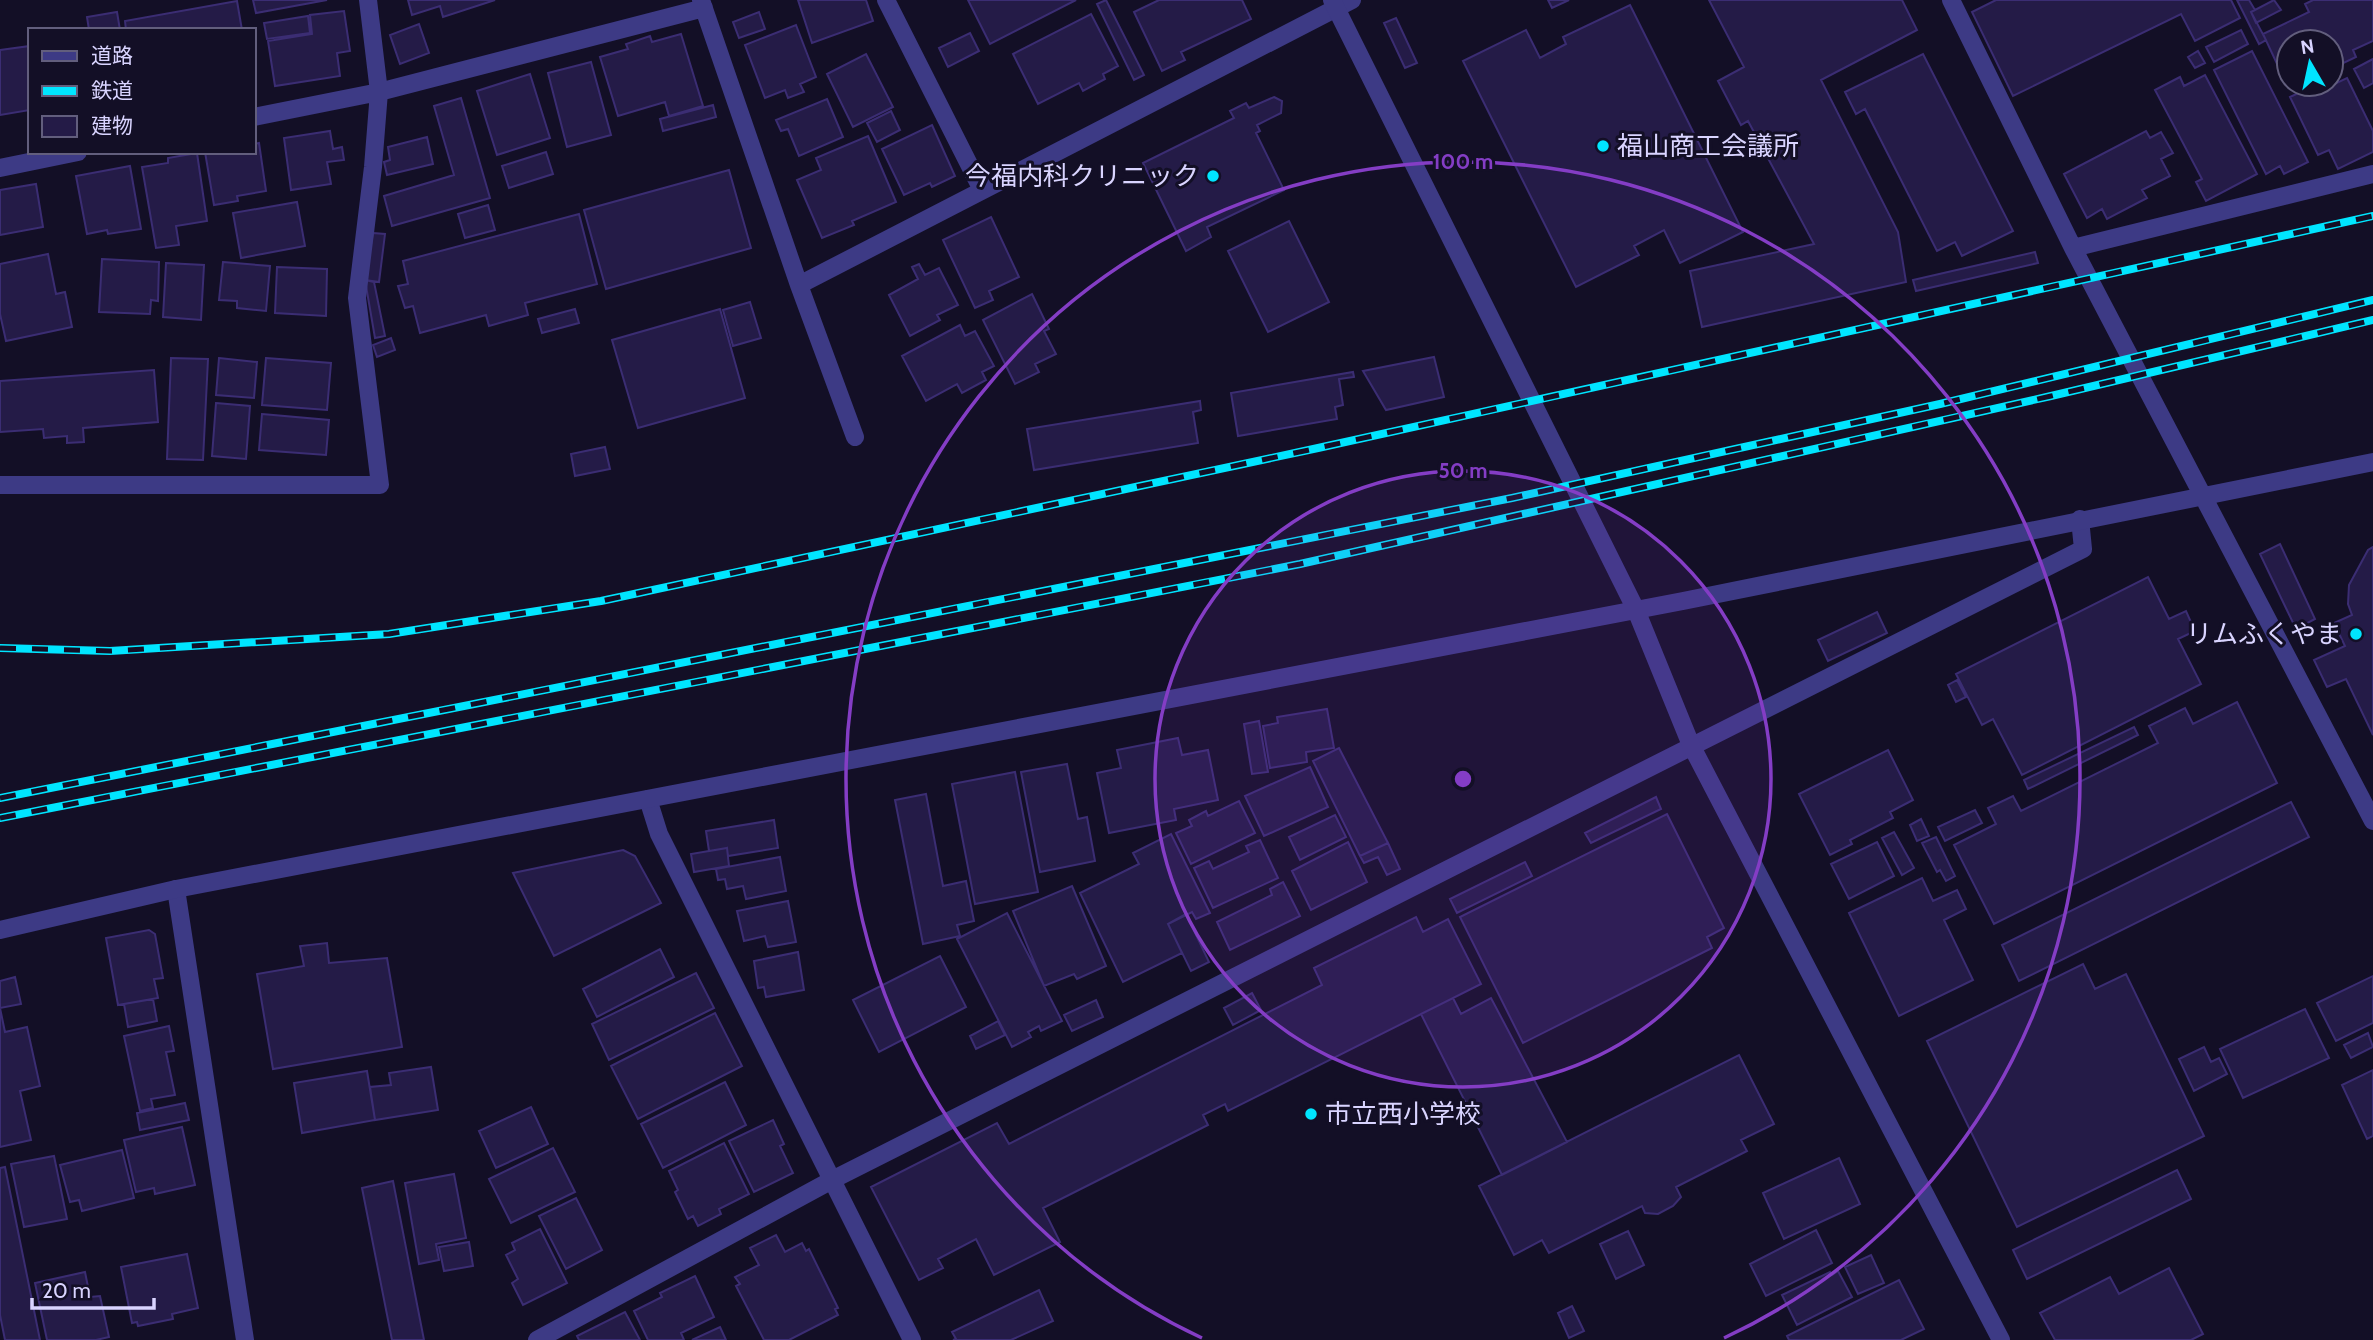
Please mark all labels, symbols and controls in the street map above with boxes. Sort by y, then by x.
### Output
legend [28,28,256,154]
north arrow [2275,28,2345,98]
text: N [2299,34,2316,59]
text: 道路 [91,43,133,68]
text: 鉄道 [91,78,133,103]
text: 建物 [91,113,133,138]
place label: 福山商工会議所 [1617,130,1799,162]
marker: 福山商工会議所 [1595,138,1611,154]
text: 100 m [1433,149,1493,174]
place label: 今福内科クリニック [965,160,1199,192]
marker: 今福内科クリニック [1205,168,1221,184]
text: 50 m [1438,458,1488,483]
place label: リムふくやま [2186,618,2342,650]
marker: リムふくやま [2348,626,2364,642]
centre of rings [1451,767,1475,791]
place label: 市立西小学校 [1325,1098,1481,1130]
marker: 市立西小学校 [1303,1106,1319,1122]
scale bar [32,1266,154,1310]
text: 20 m [42,1278,91,1303]

